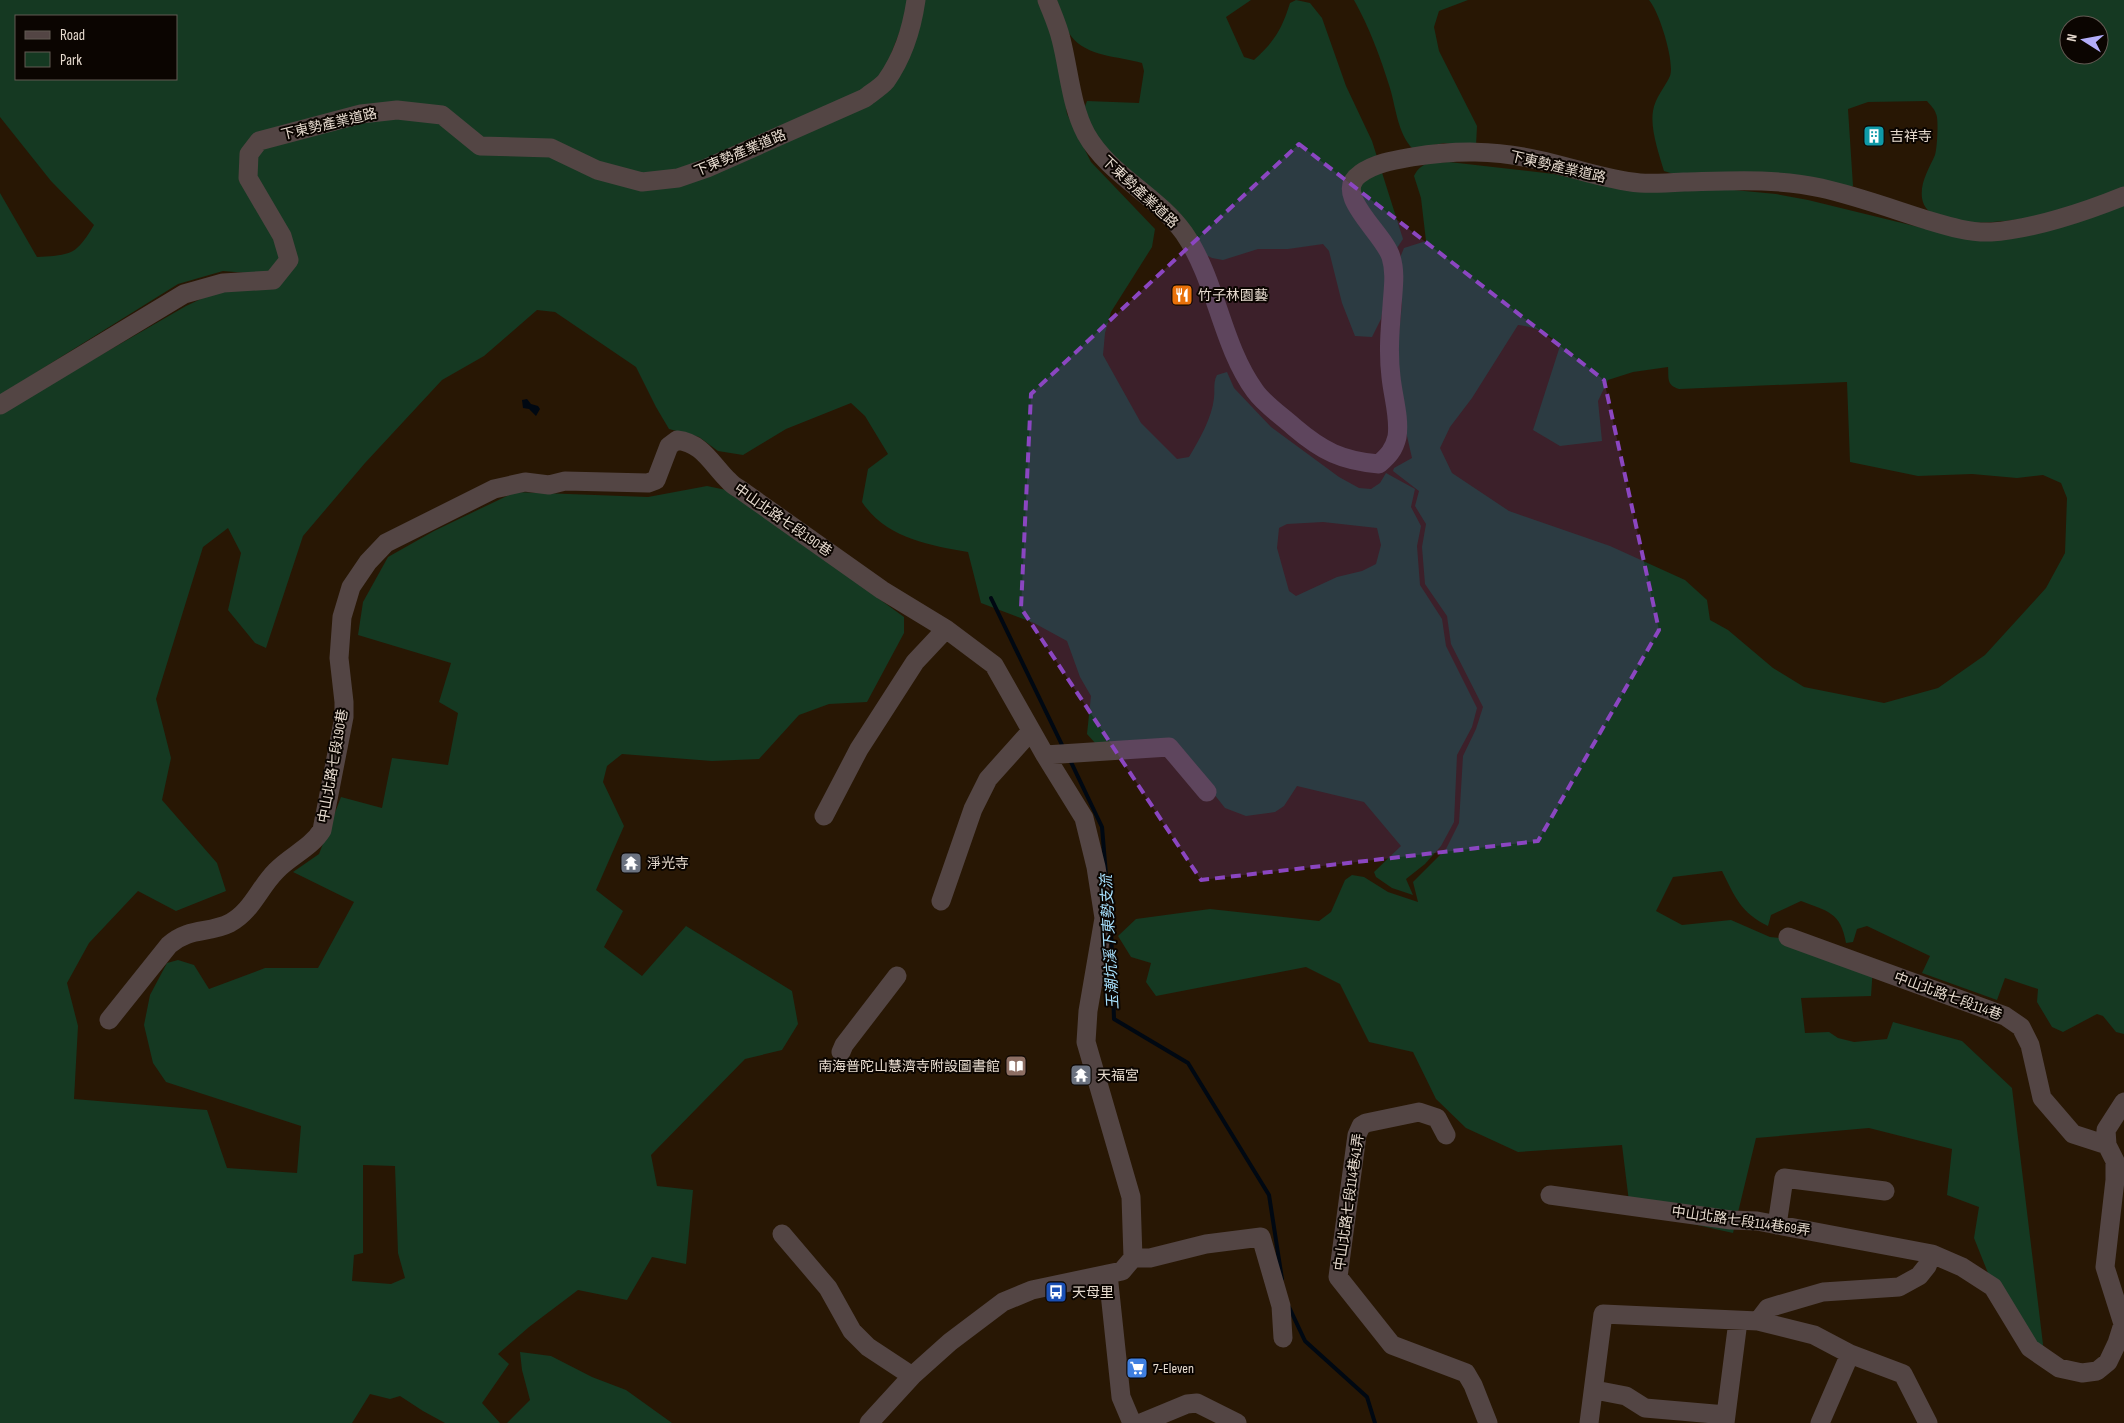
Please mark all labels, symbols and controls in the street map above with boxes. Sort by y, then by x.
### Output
legend [15,15,178,80]
north arrow [2059,15,2109,65]
text: Road [60,26,85,45]
text: N [2063,32,2081,43]
text: Park [60,51,82,70]
street label: 下東勢產業道路 [279,105,379,143]
building icon: 吉祥寺 [1862,124,1886,148]
street label: 下東勢產業道路 [692,126,788,180]
place label: 吉祥寺 [1890,128,1932,145]
street label: 下東勢產業道路 [1508,148,1608,186]
street label: 下東勢產業道路 [1098,152,1182,232]
restaurant icon: 竹子林園藝 [1170,283,1194,307]
place label: 竹子林園藝 [1198,287,1268,304]
street label: 中山北路七段190巷 [731,480,835,560]
street label: 中山北路七段190巷 [315,708,351,824]
temple icon: 淨光寺 [619,851,643,875]
place label: 淨光寺 [647,855,689,872]
water label: 玉潮坑溪下東勢支流 [1097,872,1123,1010]
street label: 中山北路七段114巷 [1892,969,2004,1023]
library icon: 南海普陀山慧濟寺附設圖書館 [1004,1054,1028,1078]
place label: 南海普陀山慧濟寺附設圖書館 [818,1058,1000,1075]
temple icon: 天福宮 [1069,1063,1093,1087]
place label: 天福宮 [1097,1067,1139,1084]
street label: 中山北路七段114巷41弄 [1331,1132,1367,1272]
street label: 中山北路七段114巷69弄 [1671,1203,1811,1239]
bus stop icon: 天母里 [1044,1280,1068,1304]
place label: 天母里 [1072,1284,1114,1301]
supermarket icon: 7-Eleven [1125,1356,1149,1380]
place label: 7-Eleven [1153,1360,1194,1377]

